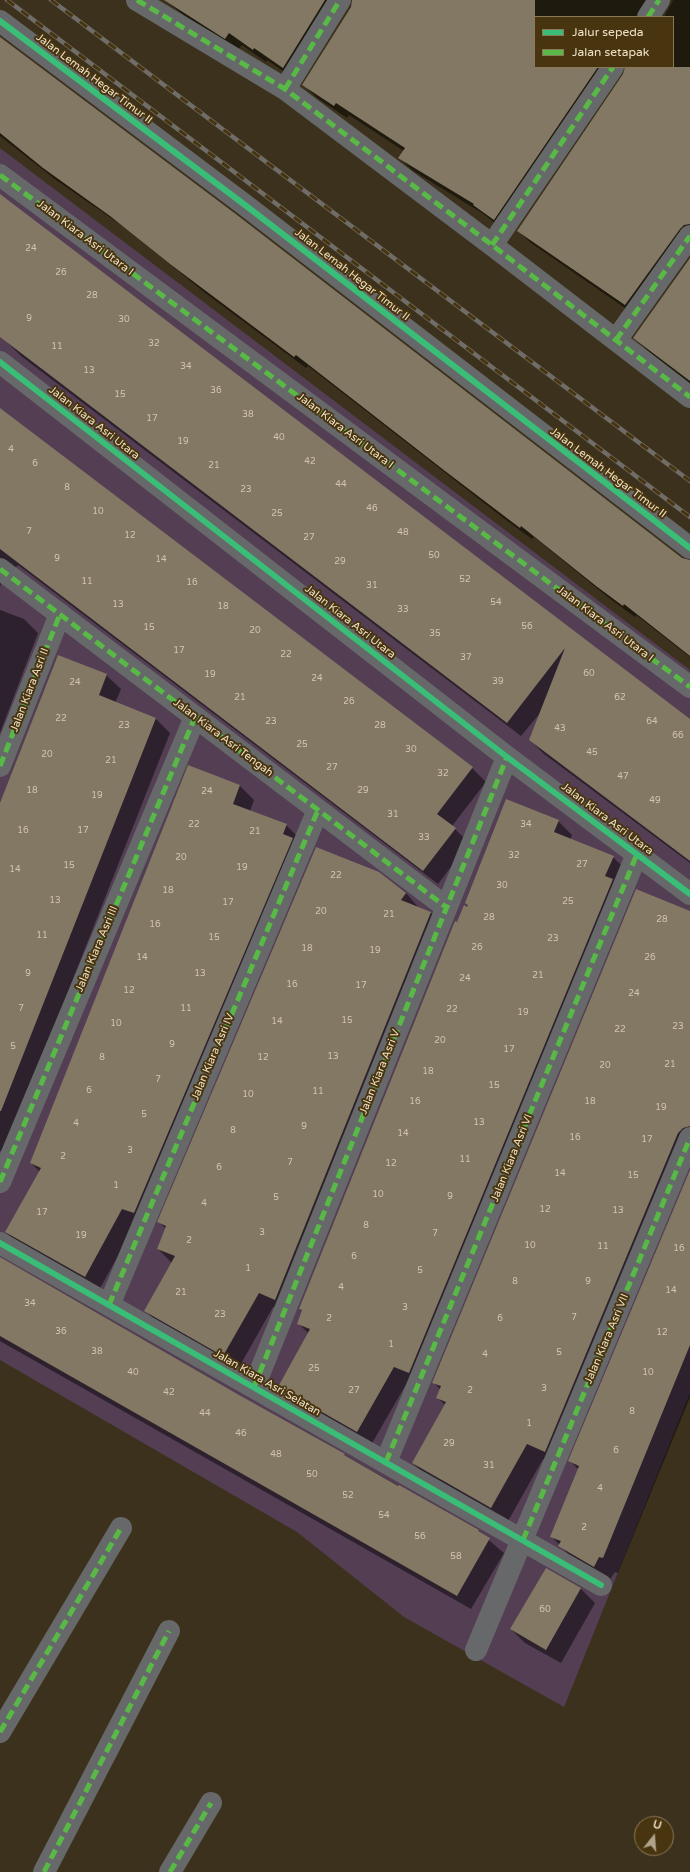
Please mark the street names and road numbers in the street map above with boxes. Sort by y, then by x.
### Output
street label: Jalan Lemah Hegar Timur II [33,31,155,127]
street label: Jalan Kiara Asri Utara I [34,197,136,279]
street label: Jalan Lemah Hegar Timur II [292,226,412,324]
street label: Jalan Kiara Asri Utara [46,383,142,463]
street label: Jalan Kiara Asri Utara I [294,390,396,472]
street label: Jalan Lemah Hegar Timur II [547,425,669,521]
street label: Jalan Kiara Asri Utara [302,582,398,662]
street label: Jalan Kiara Asri Utara I [554,583,656,665]
street label: Jalan Kiara Asri II [8,646,52,734]
street label: Jalan Kiara Asri Tengah [171,696,275,780]
street label: Jalan Kiara Asri Utara [558,780,656,858]
street label: Jalan Kiara Asri III [73,904,121,994]
street label: Jalan Kiara Asri IV [189,1011,237,1103]
street label: Jalan Kiara Asri V [357,1028,403,1116]
street label: Jalan Kiara Asri VI [488,1112,536,1204]
street label: Jalan Kiara Asri VII [582,1292,632,1386]
street label: Jalan Kiara Asri Selatan [211,1347,323,1419]

